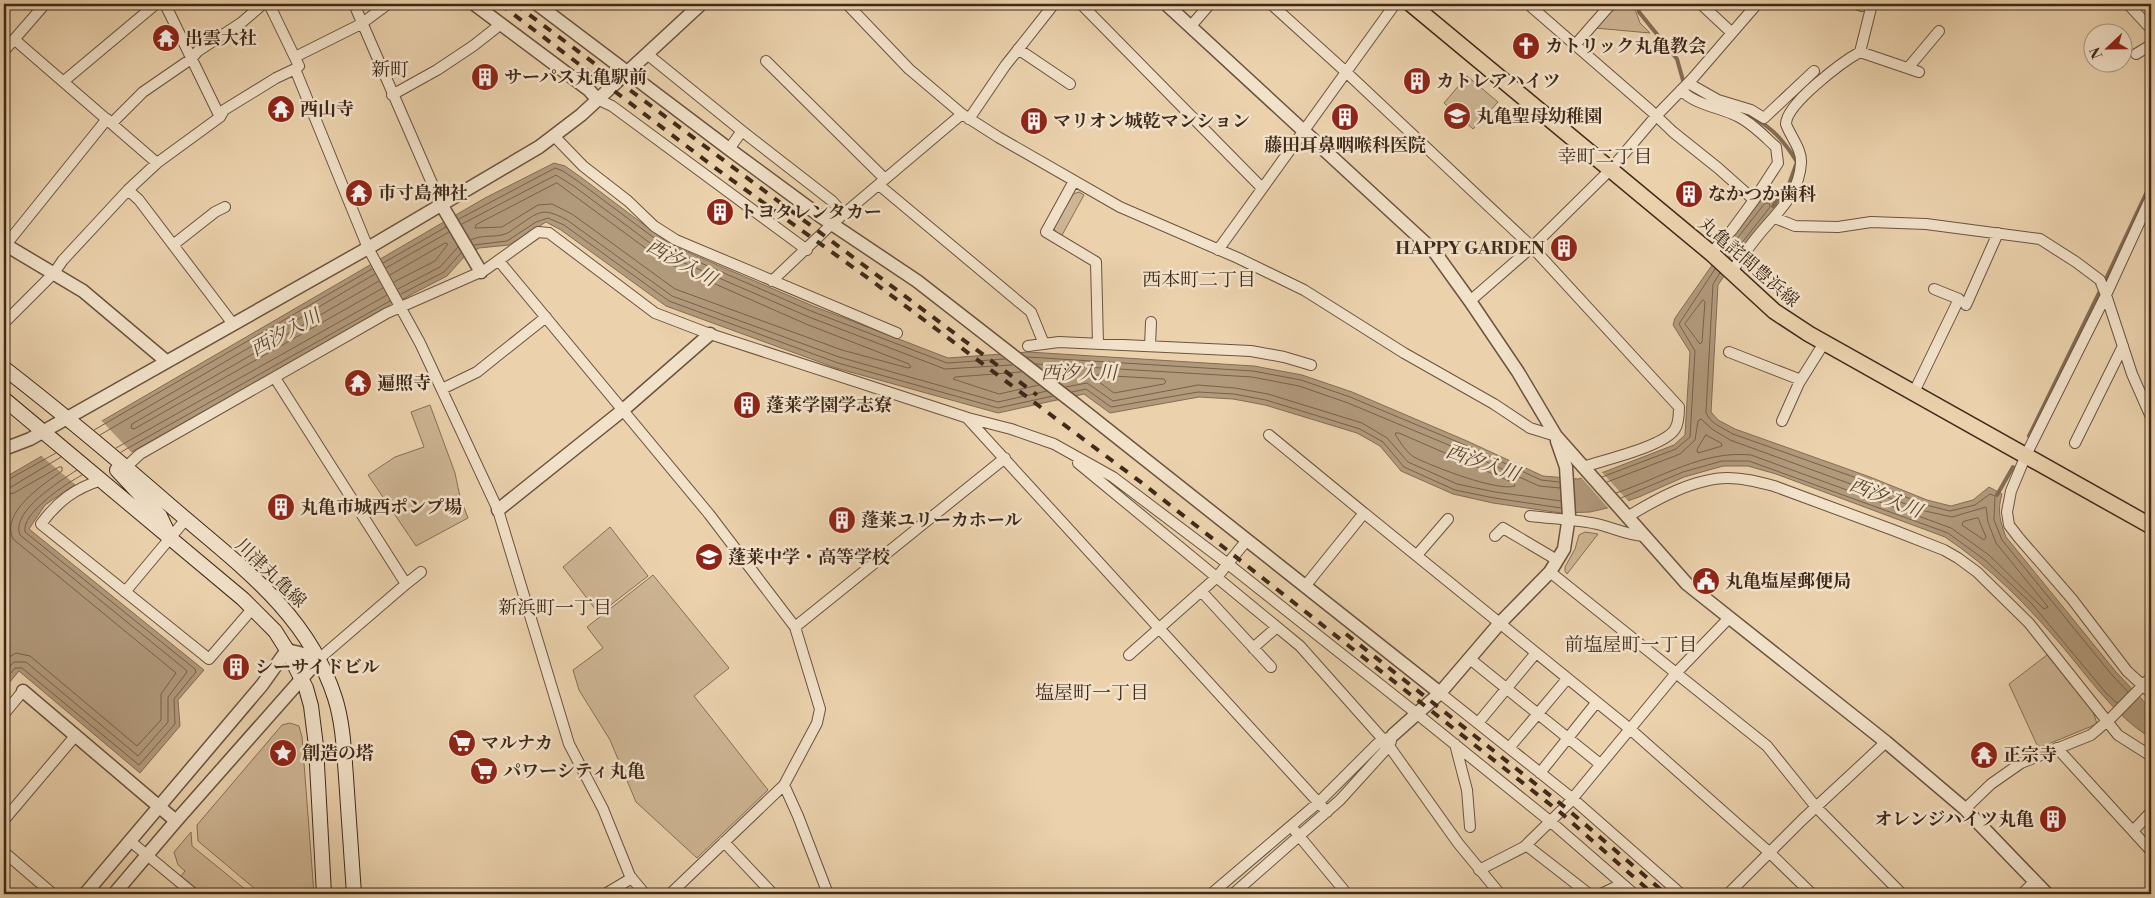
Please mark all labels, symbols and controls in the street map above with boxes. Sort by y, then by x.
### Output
north arrow [2082,22,2132,72]
temple icon: 出雲大社 [151,23,181,53]
place label: 出雲大社 [185,27,257,50]
church icon: カトリック丸亀教会 [1511,31,1541,61]
place label: カトリック丸亀教会 [1545,35,1706,58]
text: N [2086,44,2107,61]
district label: 新町 [371,58,409,82]
building icon: サーパス丸亀駅前 [470,62,500,92]
place label: サーパス丸亀駅前 [504,66,647,89]
building icon: カトレアハイツ [1402,66,1432,96]
place label: カトレアハイツ [1436,70,1561,93]
temple icon: 西山寺 [266,94,296,124]
place label: 西山寺 [300,98,354,121]
school or university icon: 丸亀聖母幼稚園 [1442,101,1472,131]
building icon: 藤田耳鼻咽喉科医院 [1330,102,1360,132]
place label: 丸亀聖母幼稚園 [1476,105,1602,128]
building icon: マリオン城乾マンション [1019,106,1049,136]
place label: マリオン城乾マンション [1053,110,1250,133]
place label: 藤田耳鼻咽喉科医院 [1264,134,1426,157]
district label: 幸町二丁目 [1557,145,1653,169]
temple icon: 市寸島神社 [344,178,374,208]
building icon: なかつか歯科 [1674,179,1704,209]
place label: 市寸島神社 [378,182,468,205]
place label: なかつか歯科 [1708,183,1816,206]
building icon: トヨタレンタカー [705,197,735,227]
place label: トヨタレンタカー [739,201,882,224]
street label: 丸亀詫間豊浜線 [1694,212,1804,312]
building icon: HAPPY GARDEN [1549,233,1579,263]
water label: 西汐入川 [642,234,722,293]
place label: HAPPY GARDEN [1395,237,1545,260]
district label: 西本町二丁目 [1142,268,1256,292]
water label: 西汐入川 [246,303,326,362]
water label: 西汐入川 [1041,361,1119,385]
temple icon: 遍照寺 [343,368,373,398]
place label: 遍照寺 [377,372,431,395]
building icon: 蓬莱学園学志寮 [732,390,762,420]
place label: 蓬莱学園学志寮 [766,394,892,417]
water label: 西汐入川 [1443,439,1524,487]
water label: 西汐入川 [1846,473,1927,524]
building icon: 丸亀市城西ポンプ場 [266,492,296,522]
place label: 丸亀市城西ポンプ場 [300,496,462,519]
building icon: 蓬莱ユリーカホール [827,505,857,535]
place label: 蓬莱ユリーカホール [861,509,1022,532]
street label: 川津丸亀線 [230,534,311,613]
school or university icon: 蓬莱中学・高等学校 [694,542,724,572]
place label: 蓬莱中学・高等学校 [728,546,890,569]
public building icon: 丸亀塩屋郵便局 [1691,566,1721,596]
place label: 丸亀塩屋郵便局 [1725,570,1851,593]
district label: 新浜町一丁目 [498,596,612,620]
district label: 前塩屋町一丁目 [1564,633,1698,657]
building icon: シーサイドビル [221,652,251,682]
place label: シーサイドビル [255,656,380,679]
district label: 塩屋町一丁目 [1035,681,1149,705]
supermarket icon: マルナカ [447,728,477,758]
place label: マルナカ [481,732,553,755]
place icon: 創造の塔 [268,738,298,768]
temple icon: 正宗寺 [1969,740,1999,770]
place label: 創造の塔 [302,742,374,765]
place label: 正宗寺 [2003,744,2057,767]
supermarket icon: パワーシティ丸亀 [469,756,499,786]
place label: パワーシティ丸亀 [503,760,645,783]
building icon: オレンジハイツ丸亀 [2038,804,2068,834]
place label: オレンジハイツ丸亀 [1874,808,2034,831]

